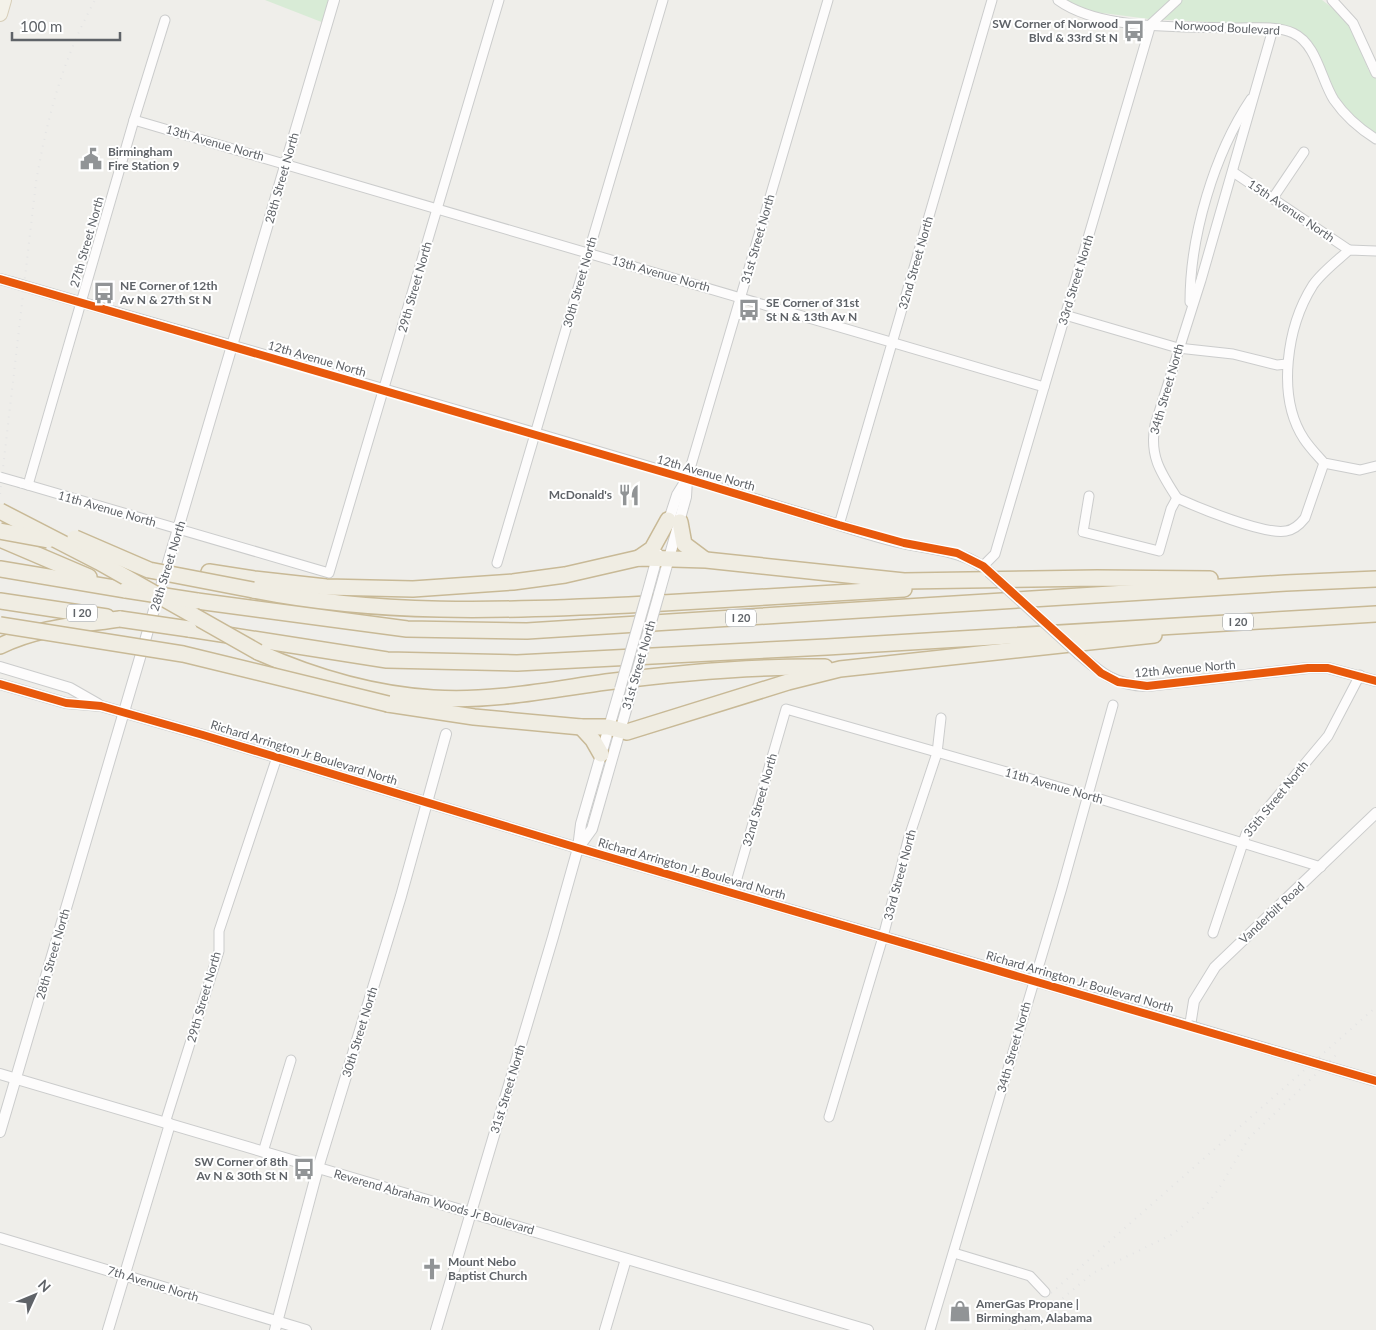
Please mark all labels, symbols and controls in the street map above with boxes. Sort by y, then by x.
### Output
scale bar [12,10,120,42]
place label: SW Corner of Norwood Blvd & 33rd St N [992,16,1118,45]
text: 100 m [20,17,62,35]
street label: Norwood Boulevard [1174,17,1280,38]
bus stop icon: SW Corner of Norwood Blvd & 33rd St N [1121,18,1147,44]
street label: 13th Avenue North [164,121,266,164]
street label: 28th Street North [261,131,302,225]
place label: Birmingham Fire Station 9 [108,144,180,173]
public building icon: Birmingham Fire Station 9 [78,146,104,172]
street label: 15th Avenue North [1245,176,1338,245]
street label: 31st Street North [738,192,777,285]
street label: 27th Street North [66,195,107,289]
street label: 32nd Street North [895,215,936,311]
street label: 33rd Street North [1055,233,1096,327]
street label: 30th Street North [559,235,600,329]
street label: 29th Street North [394,240,435,334]
street label: 13th Avenue North [610,252,712,295]
place label: NE Corner of 12th Av N & 27th St N [119,278,218,307]
bus stop icon: NE Corner of 12th Av N & 27th St N [91,280,117,306]
place label: SE Corner of 31st St N & 13th Av N [766,295,860,324]
bus stop icon: SE Corner of 31st St N & 13th Av N [736,297,762,323]
street label: 12th Avenue North [266,337,368,380]
street label: 34th Street North [1146,342,1187,436]
street label: 12th Avenue North [655,451,757,494]
restaurant icon: McDonald's [616,482,642,508]
street label: 11th Avenue North [56,487,158,530]
place label: McDonald's [549,487,612,502]
street label: 28th Street North [147,519,188,613]
road number: I 20 [67,604,97,622]
road number: I 20 [726,610,756,626]
road number: I 20 [1223,614,1253,630]
street label: 31st Street North [619,618,658,711]
street label: 12th Avenue North [1134,657,1236,680]
street label: Richard Arrington Jr Boulevard North [209,717,399,788]
street label: 32nd Street North [739,752,780,848]
street label: 35th Street North [1240,758,1311,840]
street label: 11th Avenue North [1003,764,1105,807]
street label: 33rd Street North [880,828,919,922]
street label: Richard Arrington Jr Boulevard North [596,834,788,903]
street label: Vanderbilt Road [1236,879,1307,947]
street label: 28th Street North [32,907,73,1001]
street label: Richard Arrington Jr Boulevard North [984,947,1176,1016]
street label: 29th Street North [183,950,224,1044]
street label: 30th Street North [339,985,380,1079]
street label: 34th Street North [993,1000,1034,1094]
street label: 31st Street North [487,1043,528,1135]
place label: SW Corner of 8th Av N & 30th St N [195,1154,288,1183]
bus stop icon: SW Corner of 8th Av N & 30th St N [291,1156,317,1182]
street label: Reverend Abraham Woods Jr Boulevard [332,1166,536,1237]
place label: Mount Nebo Baptist Church [448,1254,528,1283]
church icon: Mount Nebo Baptist Church [419,1256,445,1282]
street label: 7th Avenue North [106,1263,201,1305]
north arrow [10,1270,60,1320]
text: N [35,1276,55,1295]
place label: AmerGas Propane | Birmingham, Alabama [975,1296,1092,1325]
shop icon: AmerGas Propane | Birmingham, Alabama [947,1298,973,1324]

